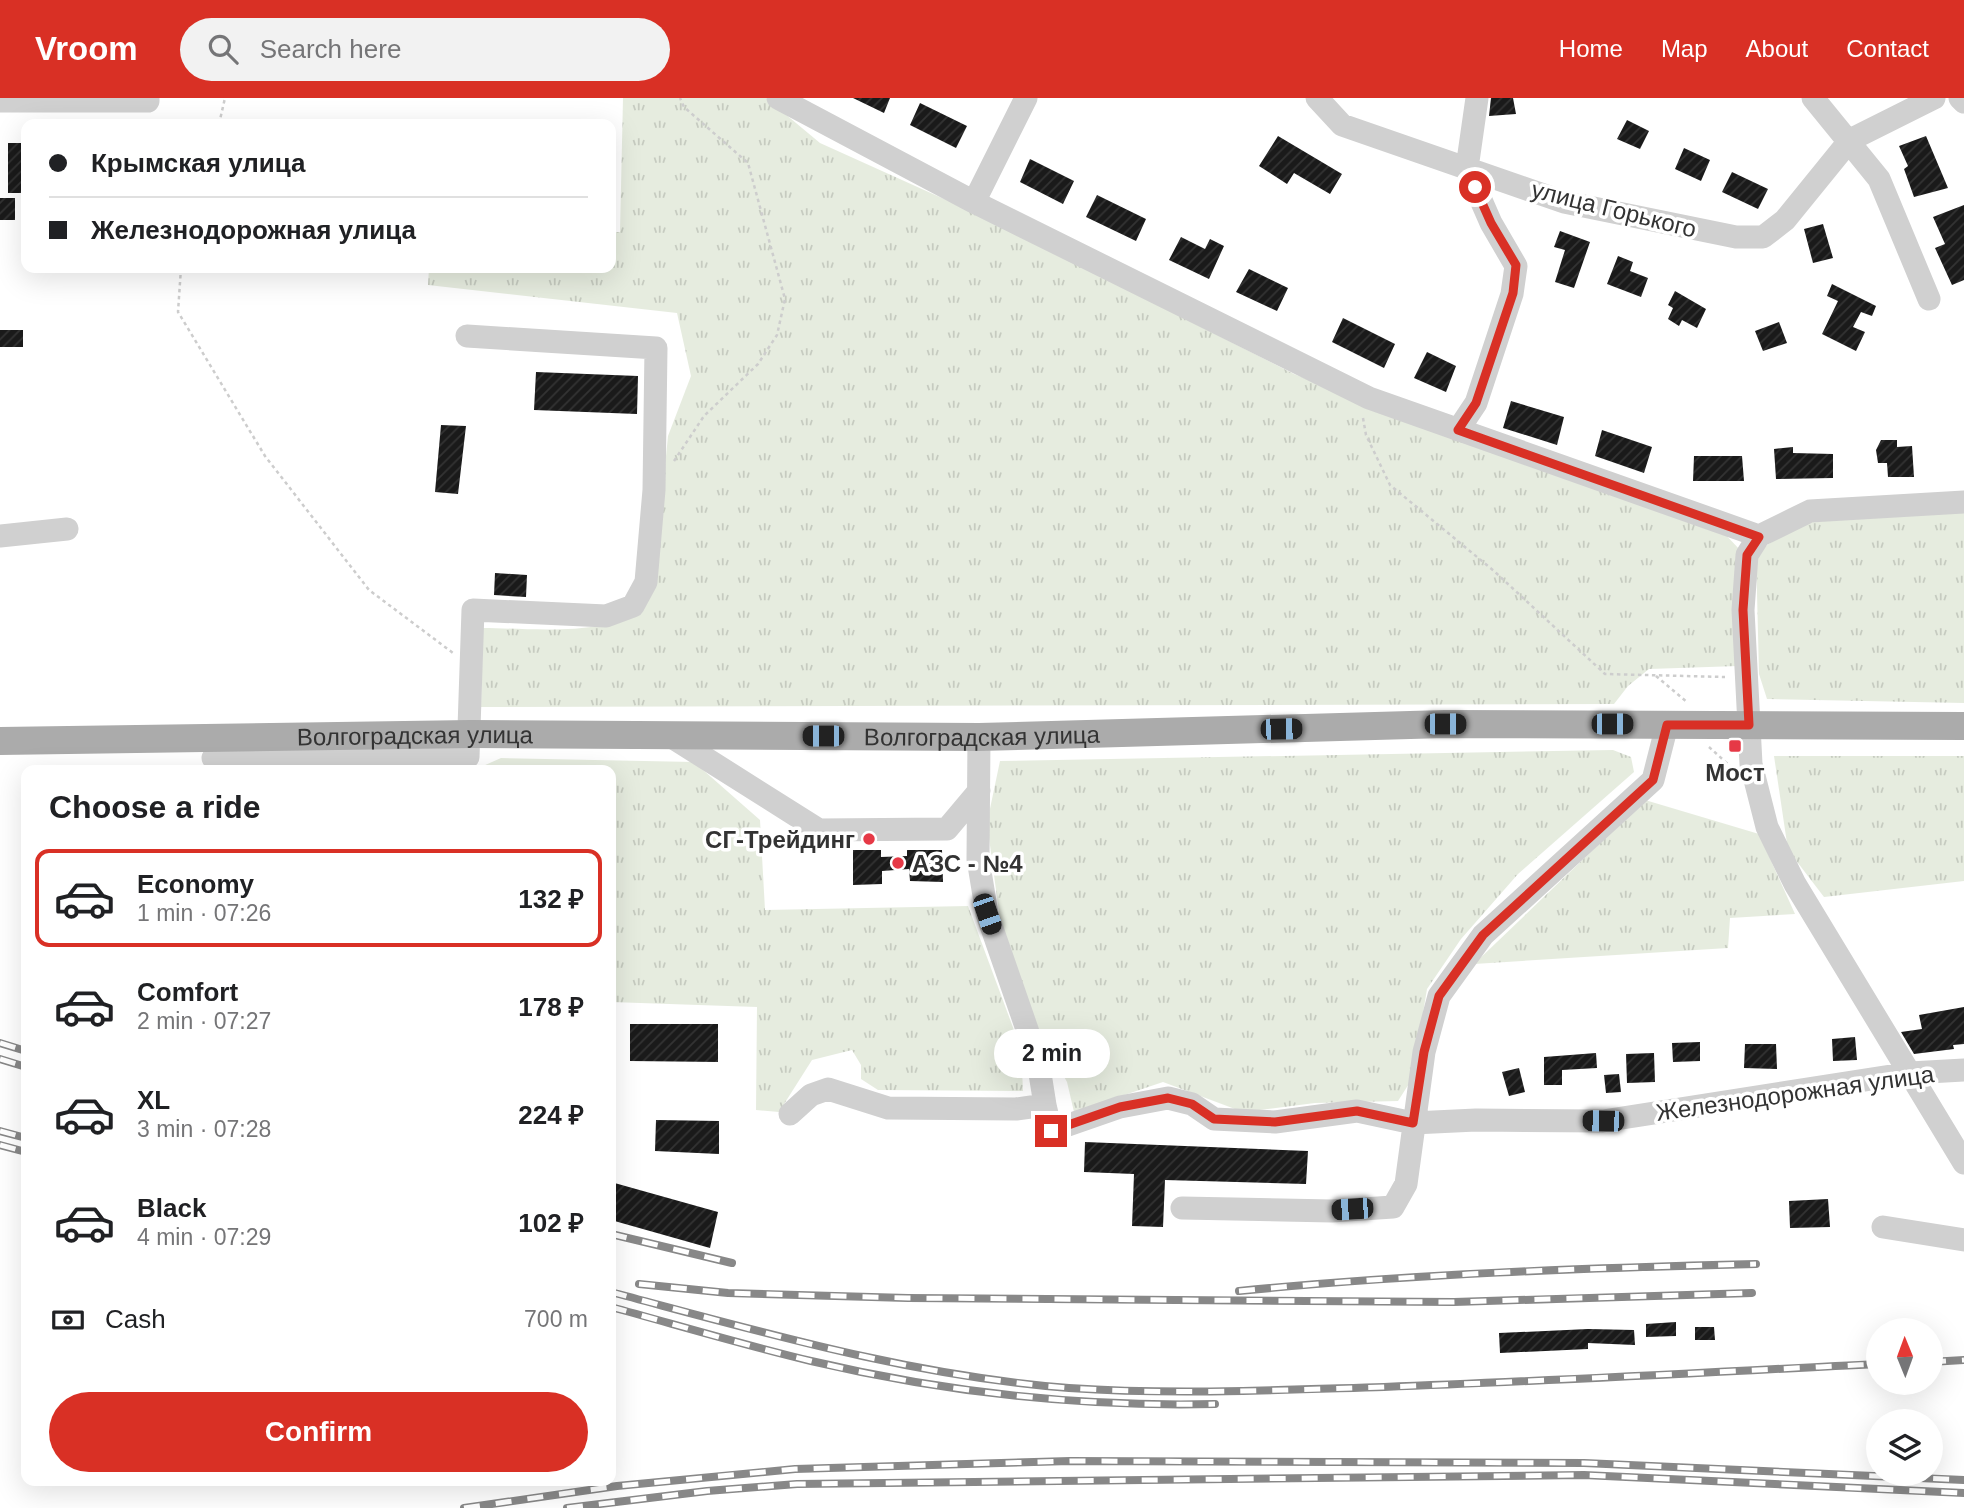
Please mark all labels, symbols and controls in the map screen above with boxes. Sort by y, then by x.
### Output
search box [180,18,670,81]
text: Vroom [35,30,138,67]
icon: search [204,30,242,68]
text: Search here [260,34,401,64]
text: Home [1559,35,1623,62]
text: Map [1661,35,1708,62]
text: About [1746,35,1808,62]
text: Contact [1846,35,1929,62]
text: Крымская улица [91,148,306,178]
route start [1459,171,1491,203]
street label: улица Горького [1529,175,1699,243]
text: Железнодорожная улица [91,215,416,245]
car [1425,714,1467,735]
car [1592,714,1634,735]
car [1260,718,1303,740]
street label: Волгоградская улица [297,720,534,750]
street label: Волгоградская улица [864,720,1101,751]
car [803,726,845,747]
marker: Мост [1727,738,1743,754]
place label: Мост [1705,759,1765,786]
text: Choose a ride [49,789,261,825]
place label: СГ-Трейдинг [705,826,855,853]
marker: СГ-Трейдинг [861,831,877,847]
place label: АЗС - №4 [912,850,1023,877]
marker: АЗС - №4 [890,855,906,871]
icon: car [53,867,116,930]
text: Economy [137,869,254,899]
text: 132 ₽ [518,884,584,914]
car [971,891,1004,937]
text: 1 min · 07:26 [137,900,271,926]
icon: car [53,975,116,1038]
text: Comfort [137,977,238,1007]
text: 178 ₽ [518,992,584,1022]
text: 2 min · 07:27 [137,1008,271,1034]
callout: 2 min [993,1030,1109,1079]
text: 2 min [1022,1040,1082,1066]
street label: Железнодорожная улица [1654,1060,1936,1126]
icon: car [53,1083,116,1146]
text: XL [137,1085,170,1115]
text: 224 ₽ [518,1100,584,1130]
car [1582,1110,1625,1132]
route end [1035,1115,1067,1147]
text: 3 min · 07:28 [137,1116,271,1142]
icon: car [53,1191,116,1254]
text: Black [137,1193,206,1223]
car [1331,1197,1374,1221]
text: 102 ₽ [518,1208,584,1238]
text: 4 min · 07:29 [137,1224,271,1250]
icon: cash [49,1301,87,1339]
text: Cash [105,1304,166,1334]
text: 700 m [524,1306,588,1332]
north arrow [1866,1318,1942,1395]
map controls [1866,1318,1943,1486]
button: Confirm [49,1392,588,1472]
button: layers [1866,1409,1943,1486]

